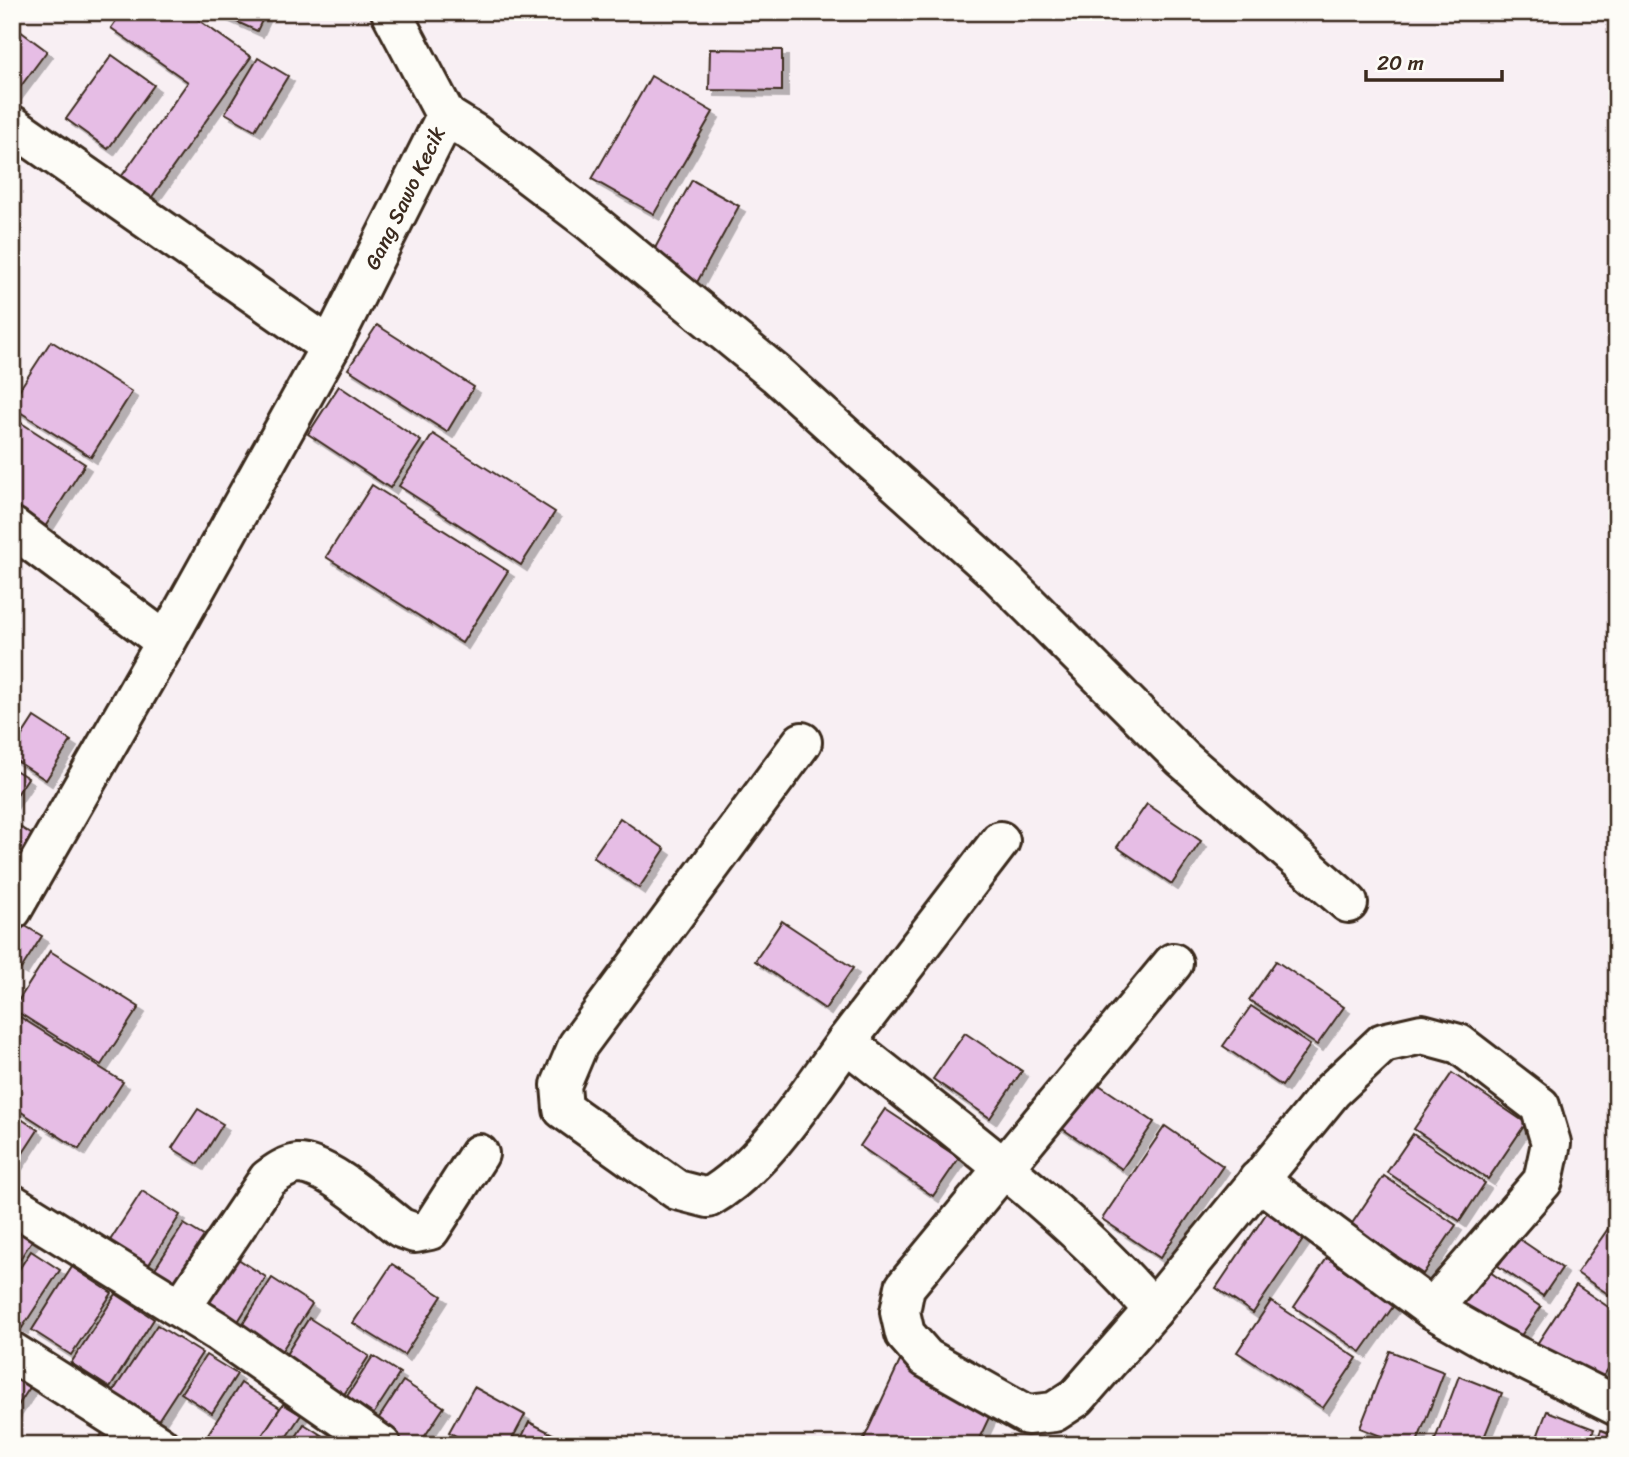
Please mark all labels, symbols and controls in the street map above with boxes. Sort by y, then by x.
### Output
scale bar [1366,38,1503,82]
text: 20 m [1377,44,1424,82]
street label: Gang Sawo Kecik [354,120,456,276]

